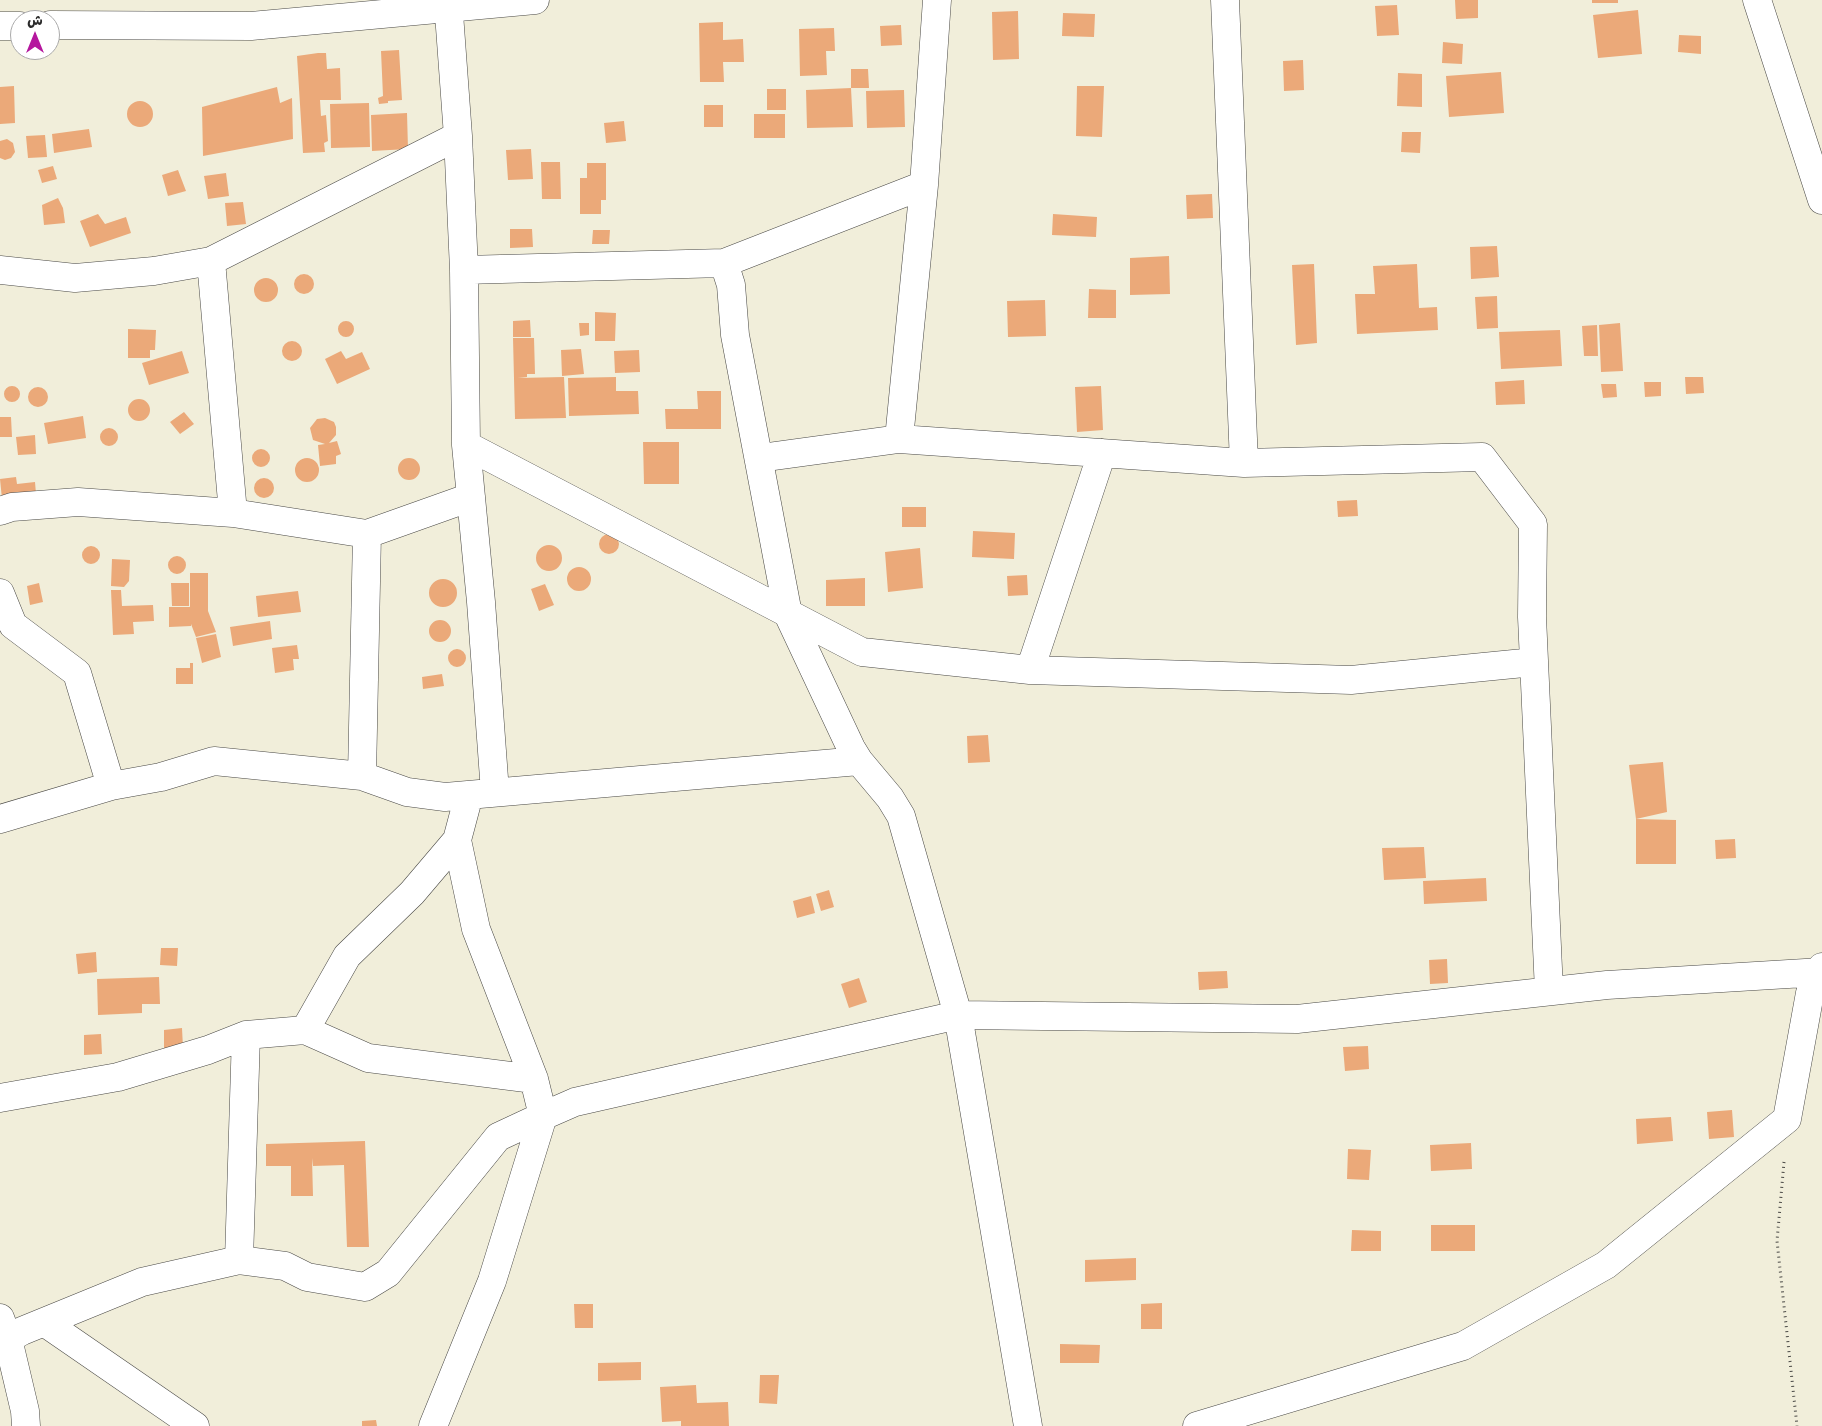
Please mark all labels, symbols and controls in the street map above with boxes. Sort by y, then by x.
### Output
north arrow [10,10,60,60]
text: ش [27,12,43,29]

